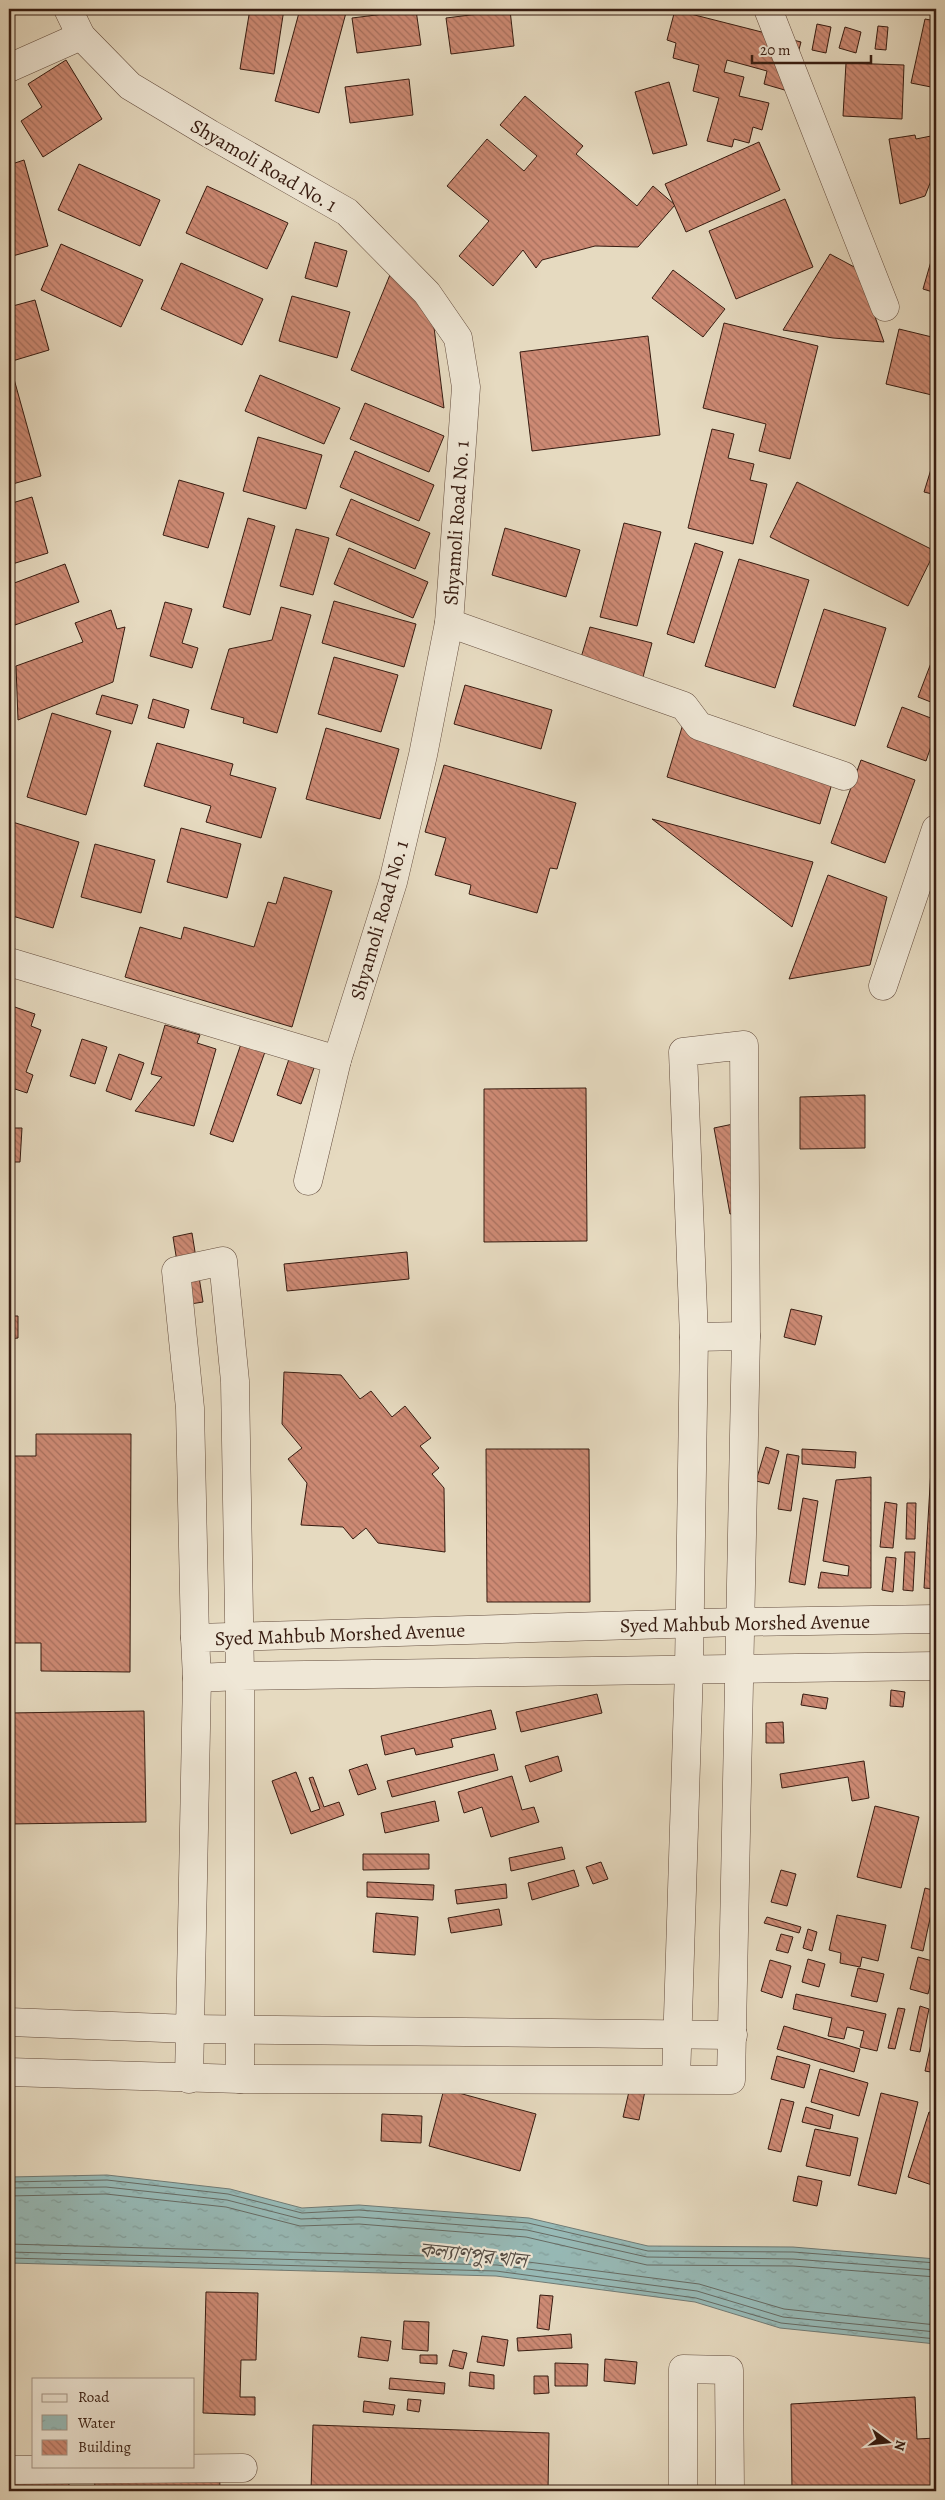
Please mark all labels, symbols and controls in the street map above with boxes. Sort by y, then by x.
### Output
scale bar [752,32,871,64]
text: 20 m [760,40,791,60]
street label: Shyamoli Road No. 1 [186,113,342,218]
street label: Shyamoli Road No. 1 [437,440,476,606]
street label: Shyamoli Road No. 1 [344,837,415,1003]
street label: Syed Mahbub Morshed Avenue [620,1608,870,1639]
street label: Syed Mahbub Morshed Avenue [214,1617,466,1652]
water label: কল্যাণপুর খাল [418,2235,532,2275]
legend [32,2378,195,2468]
text: Road [78,2387,110,2407]
text: Water [77,2413,115,2433]
north arrow [862,2418,912,2468]
text: Building [78,2437,131,2457]
text: N [890,2438,911,2453]

